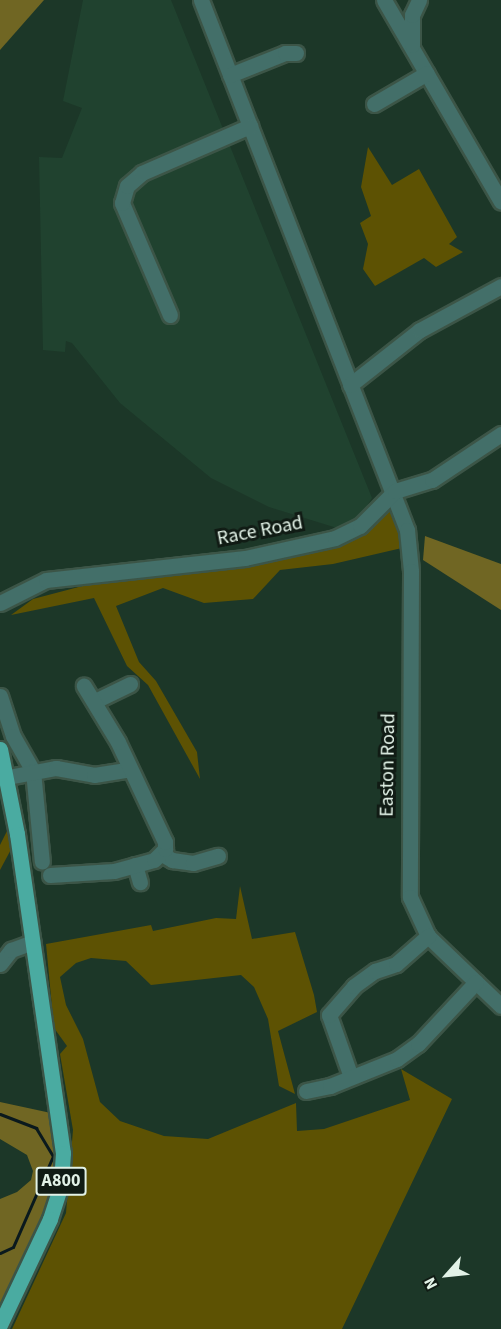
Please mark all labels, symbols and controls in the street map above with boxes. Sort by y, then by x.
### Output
street label: Race Road [215,511,305,551]
street label: Easton Road [375,713,401,817]
road number: A800 [36,1166,86,1196]
north arrow [417,1245,477,1305]
text: N [419,1273,443,1293]

